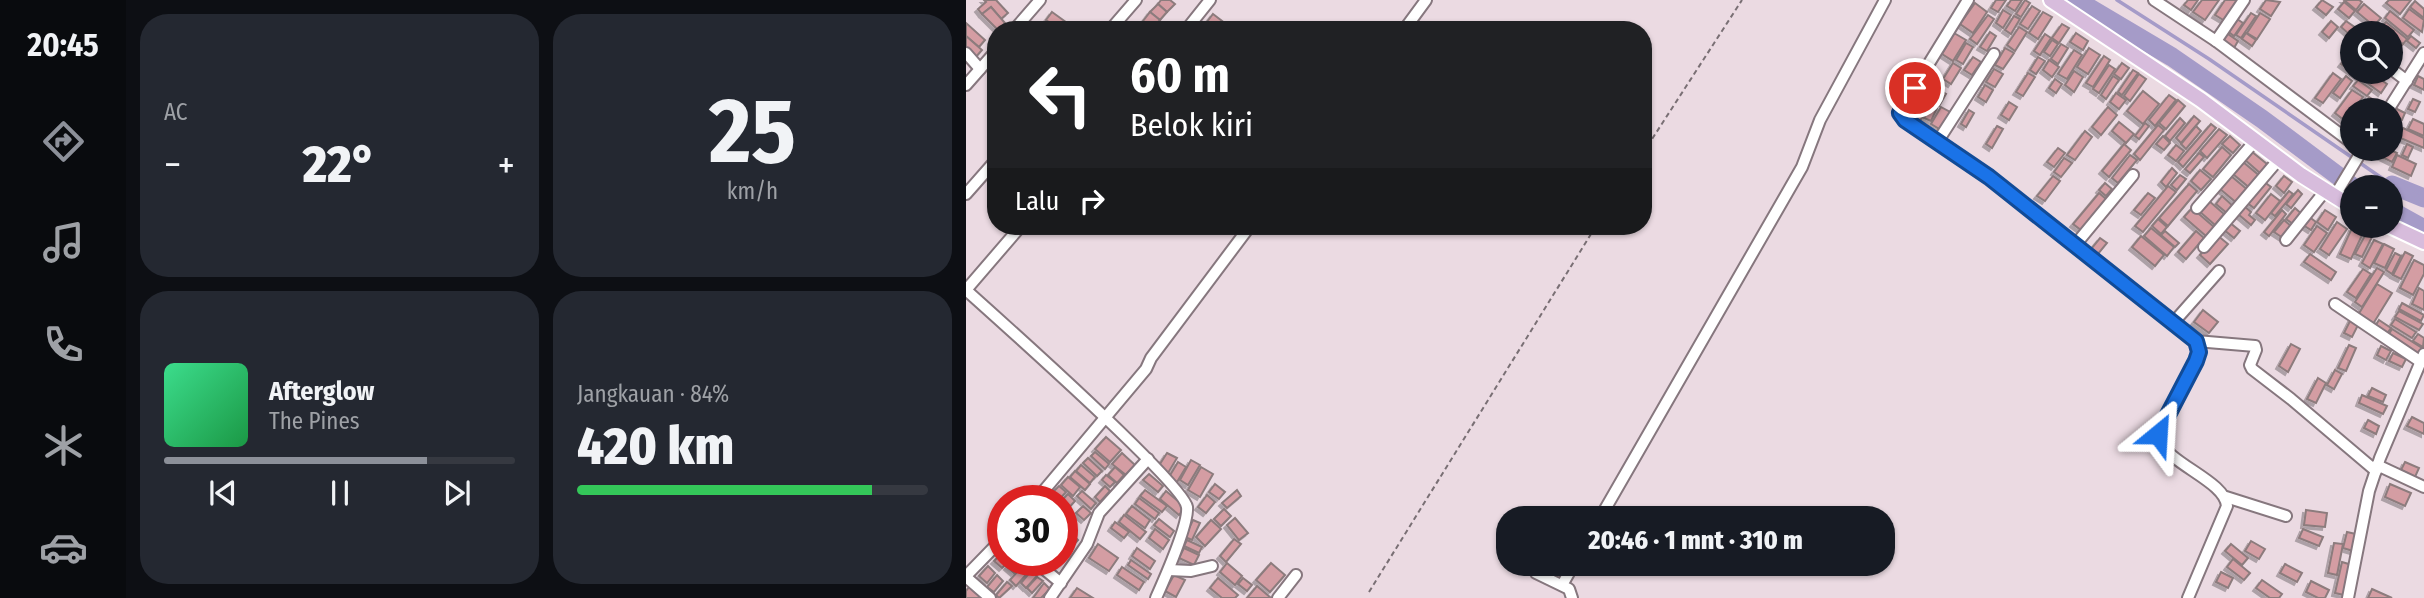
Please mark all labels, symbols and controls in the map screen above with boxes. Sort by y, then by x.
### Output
map controls [2340,21,2403,238]
button: search [2340,21,2403,84]
text: 20:45 [27,26,99,64]
text: 60 m [1130,46,1230,105]
icon: left [1015,49,1106,140]
pin [1885,58,1945,118]
icon: arrive [1896,69,1934,107]
text: 25 [709,77,796,186]
text: AC [164,98,188,126]
button: + [2340,98,2403,161]
text: Belok kiri [1130,106,1253,144]
icon: directions [39,117,88,166]
text: 22° [303,133,376,196]
text: − [164,142,181,188]
text: + [498,142,515,188]
button: − [2340,175,2403,238]
text: km/h [727,177,778,205]
icon: right [1073,182,1111,220]
text: Lalu [1015,186,1059,217]
icon: music [39,218,88,267]
icon: phone [39,320,88,369]
text: Afterglow [269,376,374,407]
text: Jangkauan · 84% [577,380,729,408]
position arrow [2121,397,2195,471]
text: The Pines [269,407,360,435]
text: 420 km [577,415,734,478]
icon: climate [39,421,88,470]
icon: previous [204,474,242,512]
icon: pause [321,474,359,512]
icon: next [438,474,476,512]
speed limit sign: 30 [987,485,1078,576]
icon: car [39,523,88,572]
text: 20:46 · 1 mnt · 310 m [1588,525,1803,556]

